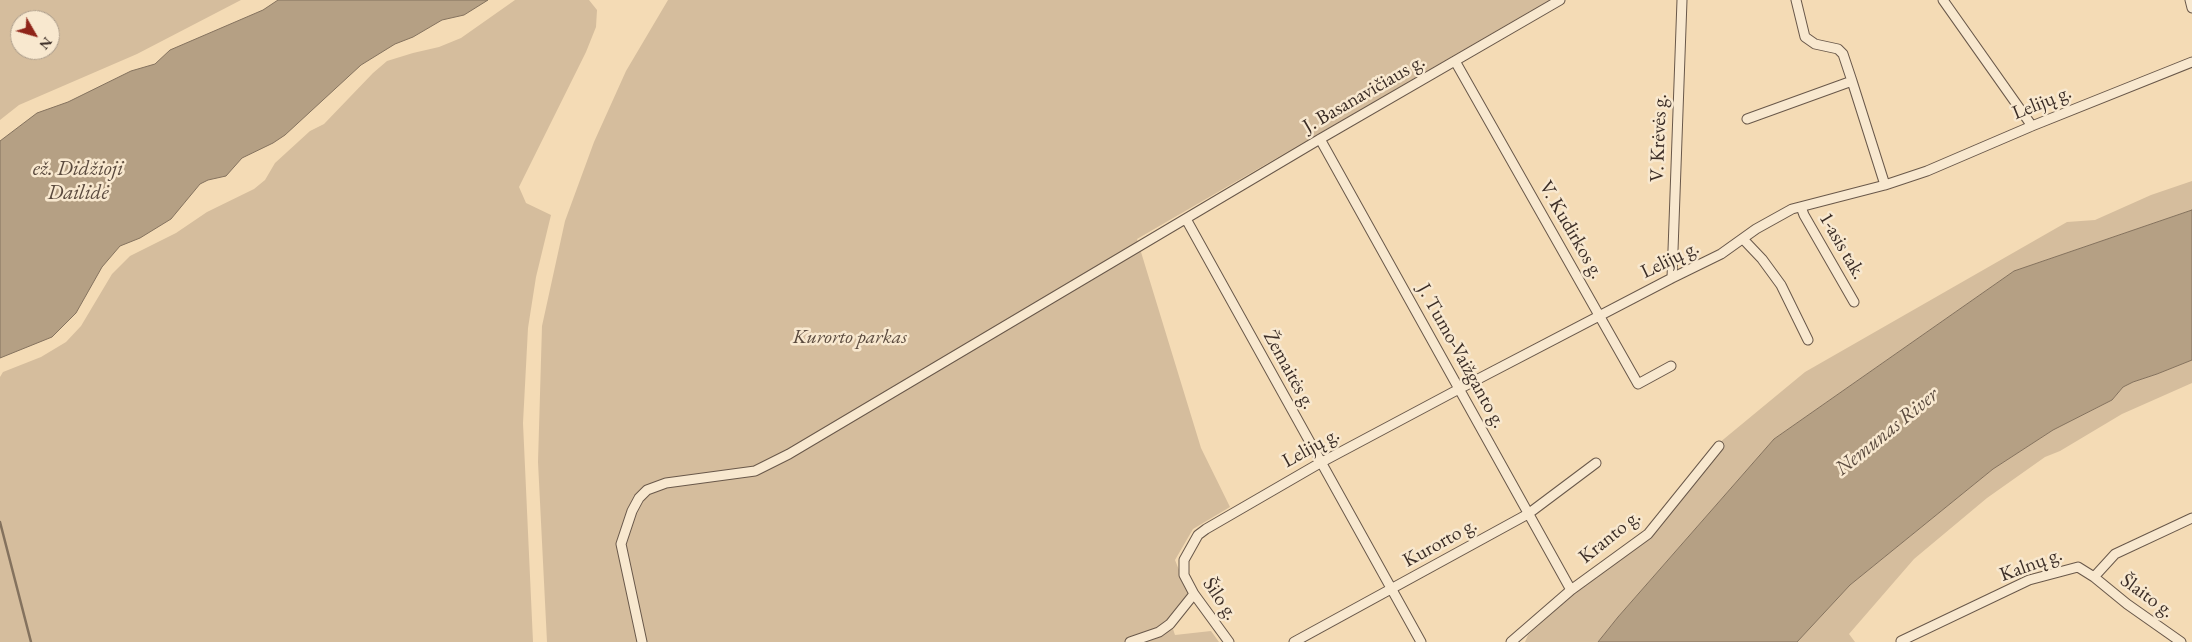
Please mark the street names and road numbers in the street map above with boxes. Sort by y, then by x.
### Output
street label: J. Basanavičiaus g. [1299,49,1429,139]
street label: Lelijų g. [2009,80,2075,126]
street label: V. Krėvės g. [1645,94,1673,182]
street label: V. Kudirkos g. [1533,177,1609,283]
street label: 1-asis tak. [1813,208,1871,284]
street label: Lelijų g. [1637,236,1703,284]
street label: J. Tumo-Vaižganto g. [1411,280,1511,432]
street label: Žemaitės g. [1258,327,1320,413]
street label: Lelijų g. [1278,423,1344,473]
street label: Kranto g. [1574,505,1646,569]
street label: Kurorto g. [1399,513,1481,573]
street label: Kalnų g. [1996,543,2066,587]
street label: Šlaito g. [2115,569,2179,623]
street label: Šilo g. [1197,573,1243,625]

